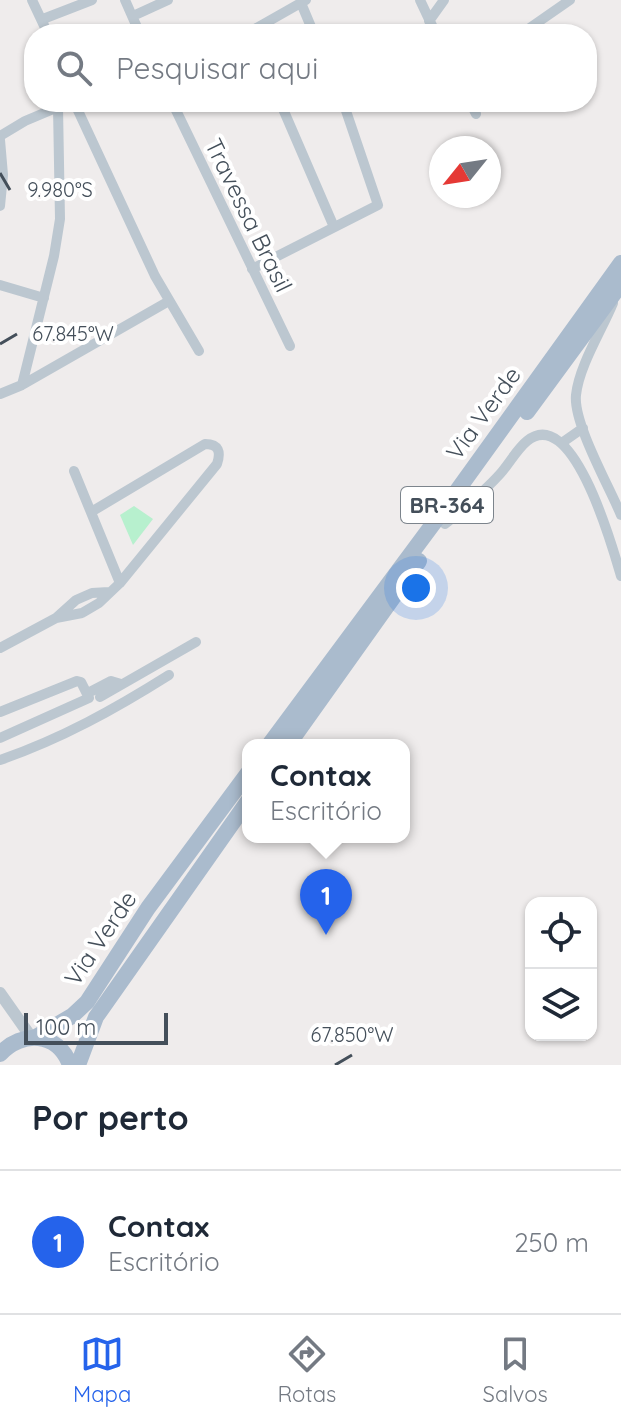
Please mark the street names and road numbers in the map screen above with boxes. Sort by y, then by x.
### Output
street label: Travessa Brasil [199,133,299,297]
street label: Via Verde [439,361,527,465]
road number: BR-364 [401,487,493,523]
street label: Via Verde [57,885,143,991]

